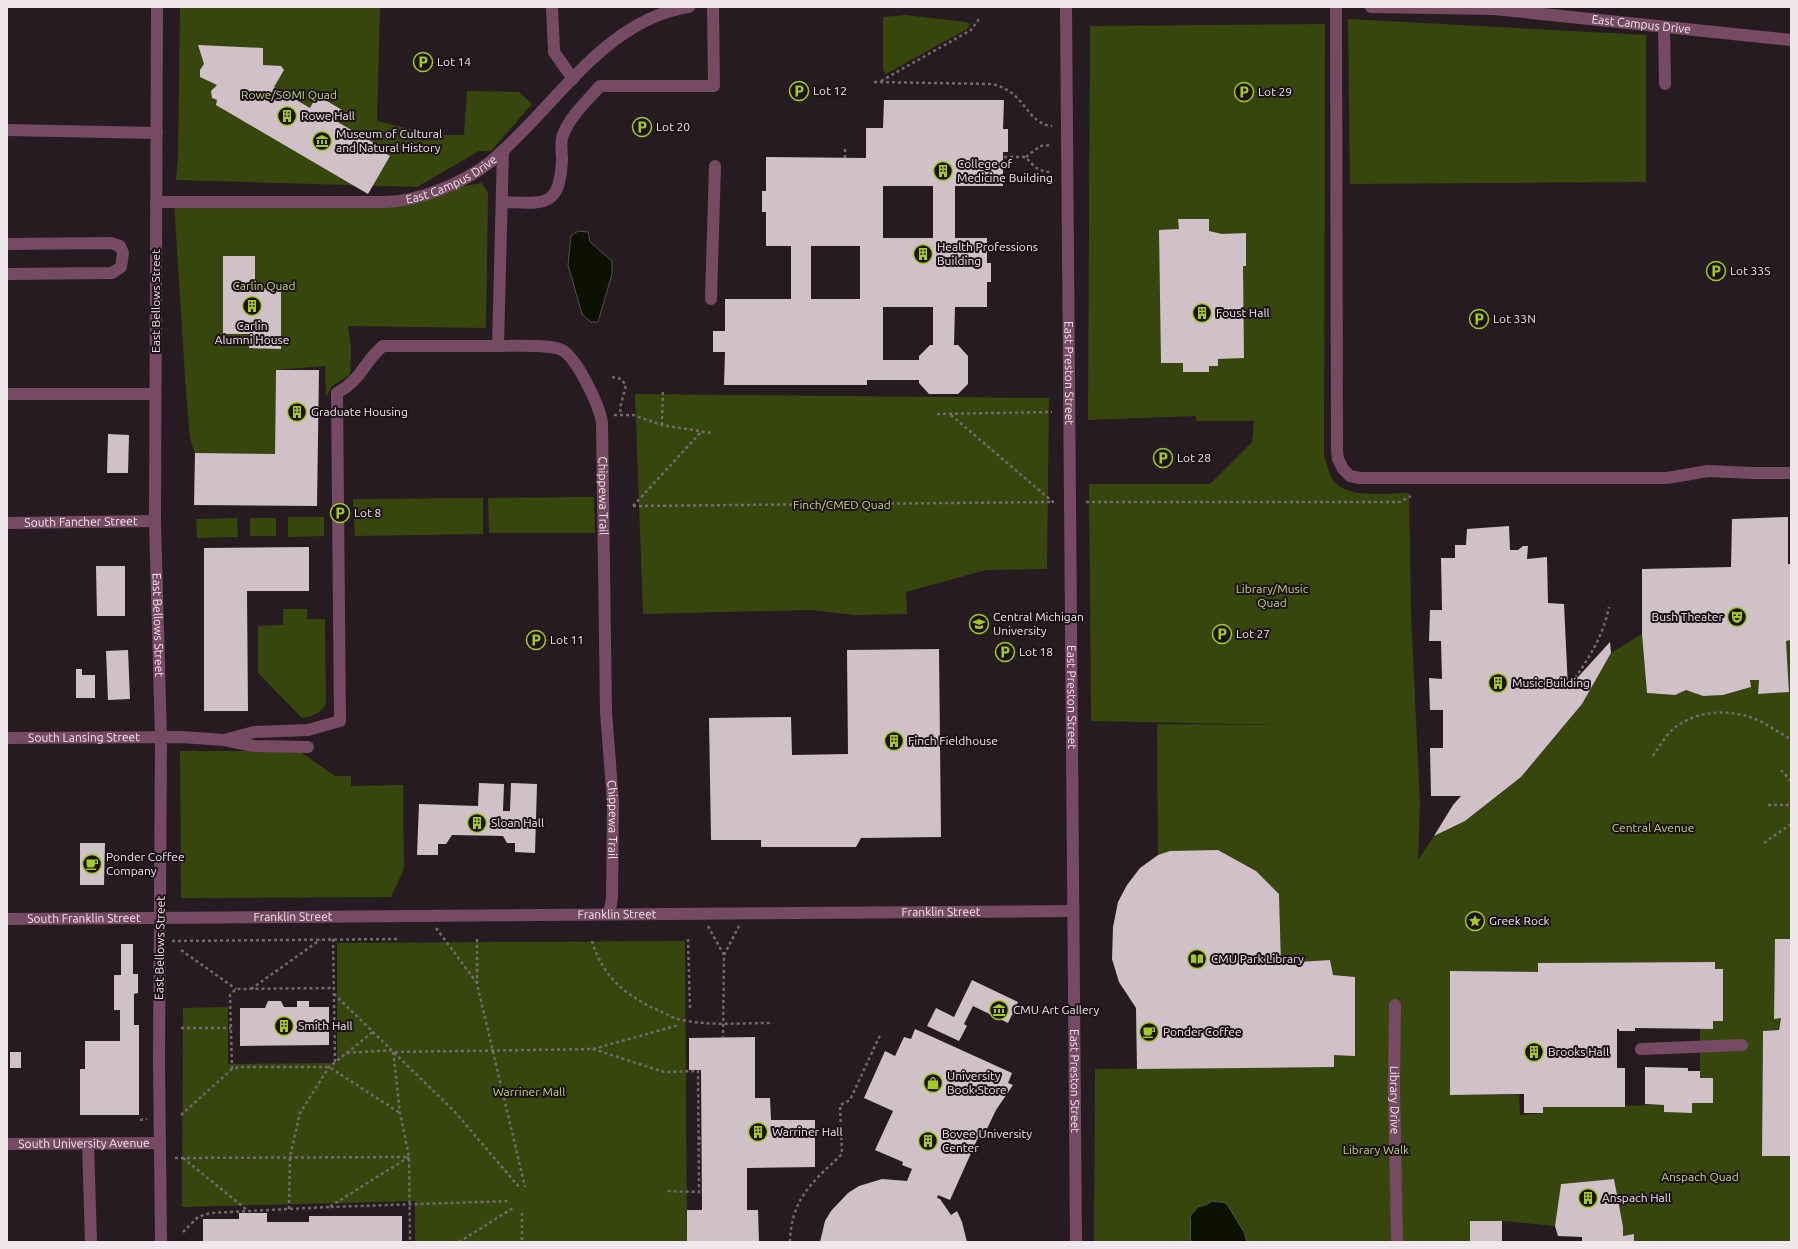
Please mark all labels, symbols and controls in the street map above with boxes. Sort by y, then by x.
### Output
street label: East Campus Drive [1591,12,1692,36]
parking icon: Lot 14 [412,51,434,73]
place label: Lot 14 [437,55,471,68]
parking icon: Lot 12 [788,80,810,102]
parking icon: Lot 29 [1233,81,1255,103]
place label: Lot 12 [813,84,847,97]
place label: Lot 29 [1258,85,1292,98]
park label: Rowe/SOMI Quad [241,88,337,101]
building icon: Rowe Hall [276,105,298,127]
place label: Rowe Hall [301,109,355,122]
parking icon: Lot 20 [631,116,653,138]
place label: Lot 20 [656,120,690,133]
place label: Museum of Cultural and Natural History [336,127,442,154]
museum icon: Museum of Cultural and Natural History [311,130,333,152]
street label: East Campus Drive [404,152,499,206]
place label: College of Medicine Building [957,157,1053,184]
building icon: College of Medicine Building [932,160,954,182]
place label: Health Professions Building [937,240,1038,267]
building icon: Health Professions Building [912,243,934,265]
street label: East Bellows Street [149,249,162,353]
parking icon: Lot 33S [1705,260,1727,282]
place label: Lot 33S [1730,264,1770,277]
park label: Carlin Quad [232,279,296,292]
building icon: Carlin Alumni House [241,295,263,317]
building icon: Foust Hall [1191,302,1213,324]
place label: Foust Hall [1216,306,1270,319]
parking icon: Lot 33N [1468,308,1490,330]
place label: Lot 33N [1493,312,1536,325]
place label: Carlin Alumni House [215,319,289,346]
street label: East Preston Street [1063,321,1076,425]
building icon: Graduate Housing [286,401,308,423]
place label: Graduate Housing [311,405,408,418]
parking icon: Lot 28 [1152,447,1174,469]
place label: Lot 28 [1177,451,1211,464]
street label: Chippewa Trail [596,456,611,535]
park label: Finch/CMED Quad [793,498,891,511]
parking icon: Lot 8 [329,502,351,524]
place label: Lot 8 [354,506,382,519]
street label: South Fancher Street [24,514,138,529]
street label: East Bellows Street [150,573,166,677]
park label: Library/Music Quad [1236,582,1309,609]
theatre icon: Bush Theater [1726,606,1748,628]
place label: Central Michigan University [993,610,1084,637]
place label: Bush Theater [1652,610,1723,623]
school or university icon: Central Michigan University [968,613,990,635]
parking icon: Lot 27 [1211,623,1233,645]
place label: Lot 27 [1236,627,1270,640]
parking icon: Lot 11 [525,629,547,651]
place label: Lot 11 [550,633,584,646]
parking icon: Lot 18 [994,641,1016,663]
place label: Lot 18 [1019,645,1053,658]
street label: East Preston Street [1065,645,1079,749]
building icon: Music Building [1487,672,1509,694]
place label: Music Building [1512,676,1590,689]
street label: South Lansing Street [28,730,140,744]
building icon: Finch Fieldhouse [883,730,905,752]
place label: Finch Fieldhouse [908,734,998,747]
street label: Chippewa Trail [605,779,620,859]
building icon: Sloan Hall [466,812,488,834]
place label: Sloan Hall [491,816,544,829]
park label: Central Avenue [1612,821,1694,834]
place label: Ponder Coffee Company [106,850,185,877]
cafe icon: Ponder Coffee Company [81,853,103,875]
street label: East Bellows Street [152,896,167,1000]
street label: Franklin Street [901,905,981,918]
street label: Franklin Street [577,907,657,921]
street label: Franklin Street [253,910,333,923]
place icon: Greek Rock [1464,910,1486,932]
street label: South Franklin Street [27,911,141,925]
place label: Greek Rock [1489,914,1550,927]
library icon: CMU Park Library [1186,948,1208,970]
place label: CMU Park Library [1211,952,1304,965]
museum icon: CMU Art Gallery [988,999,1010,1021]
place label: CMU Art Gallery [1013,1003,1099,1016]
building icon: Smith Hall [273,1015,295,1037]
place label: Smith Hall [298,1019,353,1032]
cafe icon: Ponder Coffee [1138,1021,1160,1043]
place label: Ponder Coffee [1163,1025,1242,1038]
street label: East Preston Street [1068,1029,1082,1133]
building icon: Brooks Hall [1523,1041,1545,1063]
place label: Brooks Hall [1548,1045,1609,1058]
street label: Library Drive [1388,1066,1402,1134]
place label: University Book Store [947,1069,1007,1096]
shop icon: University Book Store [922,1072,944,1094]
park label: Warriner Mall [493,1085,565,1098]
building icon: Warriner Hall [747,1121,769,1143]
place label: Warriner Hall [772,1125,843,1138]
place label: Bovee University Center [942,1127,1032,1154]
building icon: Bovee University Center [917,1130,939,1152]
street label: South University Avenue [18,1136,150,1150]
park label: Library Walk [1343,1143,1409,1156]
park label: Anspach Quad [1661,1170,1739,1183]
building icon: Anspach Hall [1577,1187,1599,1209]
place label: Anspach Hall [1602,1191,1671,1204]

